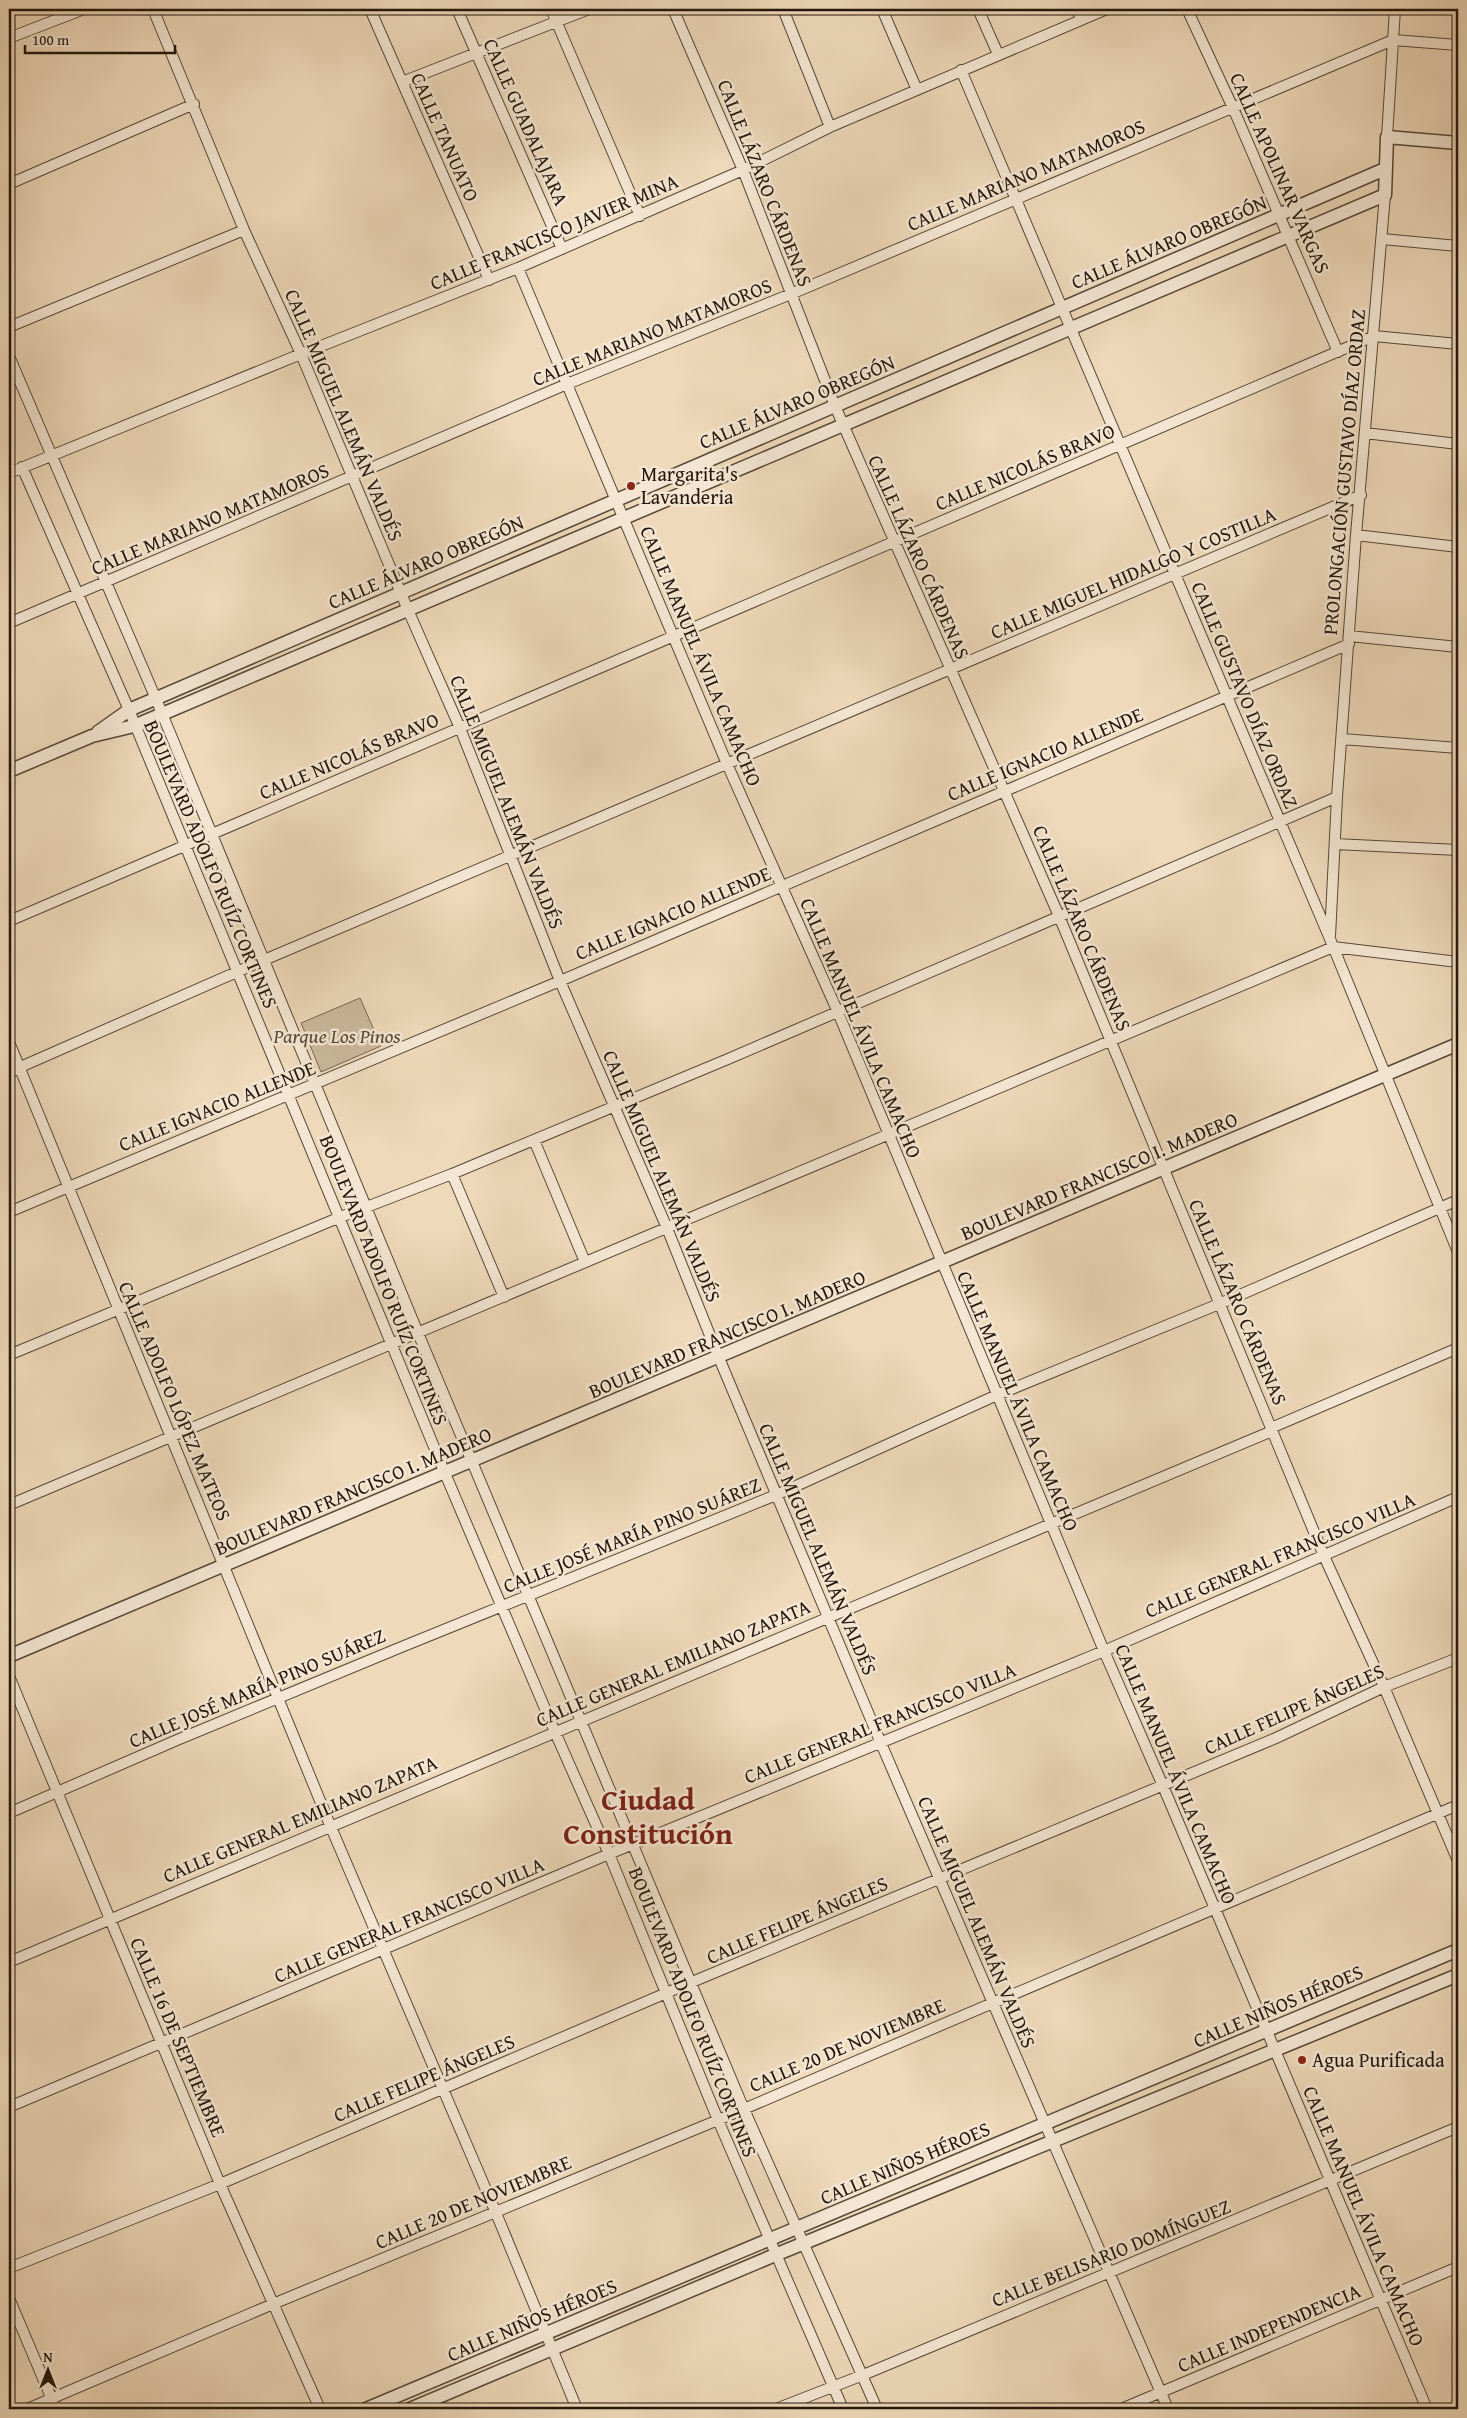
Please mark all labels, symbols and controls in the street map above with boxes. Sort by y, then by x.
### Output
scale bar [25,22,175,54]
text: 100 m [32,29,70,50]
street label: CALLE GUADALAJARA [477,34,576,210]
street label: CALLE TANUATO [404,68,487,206]
street label: CALLE APOLINAR VARGAS [1223,68,1338,278]
street label: CALLE LÁZARO CÁRDENAS [711,75,820,291]
street label: CALLE MARIANO MATAMOROS [902,111,1149,238]
street label: CALLE FRANCISCO JAVIER MINA [425,166,682,297]
street label: CALLE ÁLVARO OBREGÓN [1066,187,1271,296]
street label: CALLE MARIANO MATAMOROS [528,270,776,393]
street label: CALLE MIGUEL ALEMÁN VALDÉS [278,284,411,545]
street label: PROLONGACIÓN GUSTAVO DÍAZ ORDAZ [1315,308,1372,636]
street label: CALLE ÁLVARO OBREGÓN [694,347,899,456]
street label: CALLE NICOLÁS BRAVO [930,416,1119,518]
street label: CALLE LÁZARO CÁRDENAS [861,450,978,664]
street label: CALLE MARIANO MATAMOROS [86,455,333,582]
place label: Margarita's Lavanderia [641,459,738,511]
marker: Margarita's Lavanderia [625,480,637,492]
street label: CALLE MIGUEL HIDALGO Y COSTILLA [986,499,1280,646]
street label: CALLE ÁLVARO OBREGÓN [323,507,528,616]
street label: CALLE MANUEL ÁVILA CAMACHO [633,521,770,790]
street label: CALLE GUSTAVO DÍAZ ORDAZ [1184,577,1306,813]
street label: CALLE MIGUEL ALEMÁN VALDÉS [443,671,572,933]
street label: CALLE IGNACIO ALLENDE [943,699,1147,808]
street label: CALLE NICOLÁS BRAVO [254,705,443,807]
street label: BOULEVARD ADOLFO RUÍZ CORTINES [137,715,285,1012]
street label: CALLE LÁZARO CÁRDENAS [1026,820,1139,1035]
street label: CALLE IGNACIO ALLENDE [571,858,775,967]
street label: CALLE MANUEL ÁVILA CAMACHO [793,893,930,1162]
park label: Parque Los Pinos [272,1021,401,1050]
street label: CALLE MIGUEL ALEMÁN VALDÉS [596,1045,729,1306]
street label: CALLE IGNACIO ALLENDE [114,1053,320,1158]
street label: BOULEVARD FRANCISCO I. MADERO [956,1104,1242,1247]
street label: BOULEVARD ADOLFO RUÍZ CORTINES [313,1130,456,1429]
street label: CALLE LÁZARO CÁRDENAS [1182,1194,1295,1409]
street label: BOULEVARD FRANCISCO I. MADERO [584,1262,870,1405]
street label: CALLE MANUEL ÁVILA CAMACHO [950,1266,1087,1535]
street label: CALLE ADOLFO LÓPEZ MATEOS [112,1277,239,1525]
street label: CALLE MIGUEL ALEMÁN VALDÉS [752,1418,885,1679]
street label: BOULEVARD FRANCISCO I. MADERO [210,1419,496,1562]
street label: CALLE JOSÉ MARÍA PINO SUÁREZ [499,1469,765,1600]
street label: CALLE GENERAL FRANCISCO VILLA [1140,1484,1419,1625]
street label: CALLE GENERAL EMILIANO ZAPATA [531,1592,814,1734]
street label: CALLE JOSÉ MARÍA PINO SUÁREZ [124,1620,389,1755]
street label: CALLE MANUEL ÁVILA CAMACHO [1108,1639,1245,1908]
street label: CALLE GENERAL FRANCISCO VILLA [740,1655,1020,1790]
street label: CALLE FELIPE ÁNGELES [1199,1656,1388,1761]
street label: CALLE GENERAL EMILIANO ZAPATA [158,1748,441,1890]
district label: Ciudad Constitución [563,1777,733,1855]
street label: CALLE MIGUEL ALEMÁN VALDÉS [911,1791,1044,2052]
street label: CALLE GENERAL FRANCISCO VILLA [269,1849,548,1990]
street label: BOULEVARD ADOLFO RUÍZ CORTINES [622,1862,765,2161]
street label: CALLE FELIPE ÁNGELES [702,1868,892,1971]
street label: CALLE 16 DE SEPTIEMBRE [123,1933,234,2141]
street label: CALLE NIÑOS HÉROES [1188,1957,1367,2054]
street label: CALLE 20 DE NOVIEMBRE [744,1990,949,2099]
street label: CALLE FELIPE ÁNGELES [329,2026,519,2129]
place label: Agua Purificada [1312,2045,1445,2074]
marker: Agua Purificada [1296,2054,1308,2066]
street label: CALLE MANUEL ÁVILA CAMACHO [1296,2081,1433,2350]
street label: CALLE NIÑOS HÉROES [815,2114,994,2211]
street label: CALLE 20 DE NOVIEMBRE [370,2147,575,2256]
street label: CALLE BELISARIO DOMÍNGUEZ [987,2191,1235,2314]
street label: CALLE NIÑOS HÉROES [442,2271,621,2368]
street label: CALLE INDEPENDENCIA [1173,2276,1365,2379]
north arrow [22,2346,72,2396]
text: N [43,2347,53,2367]

